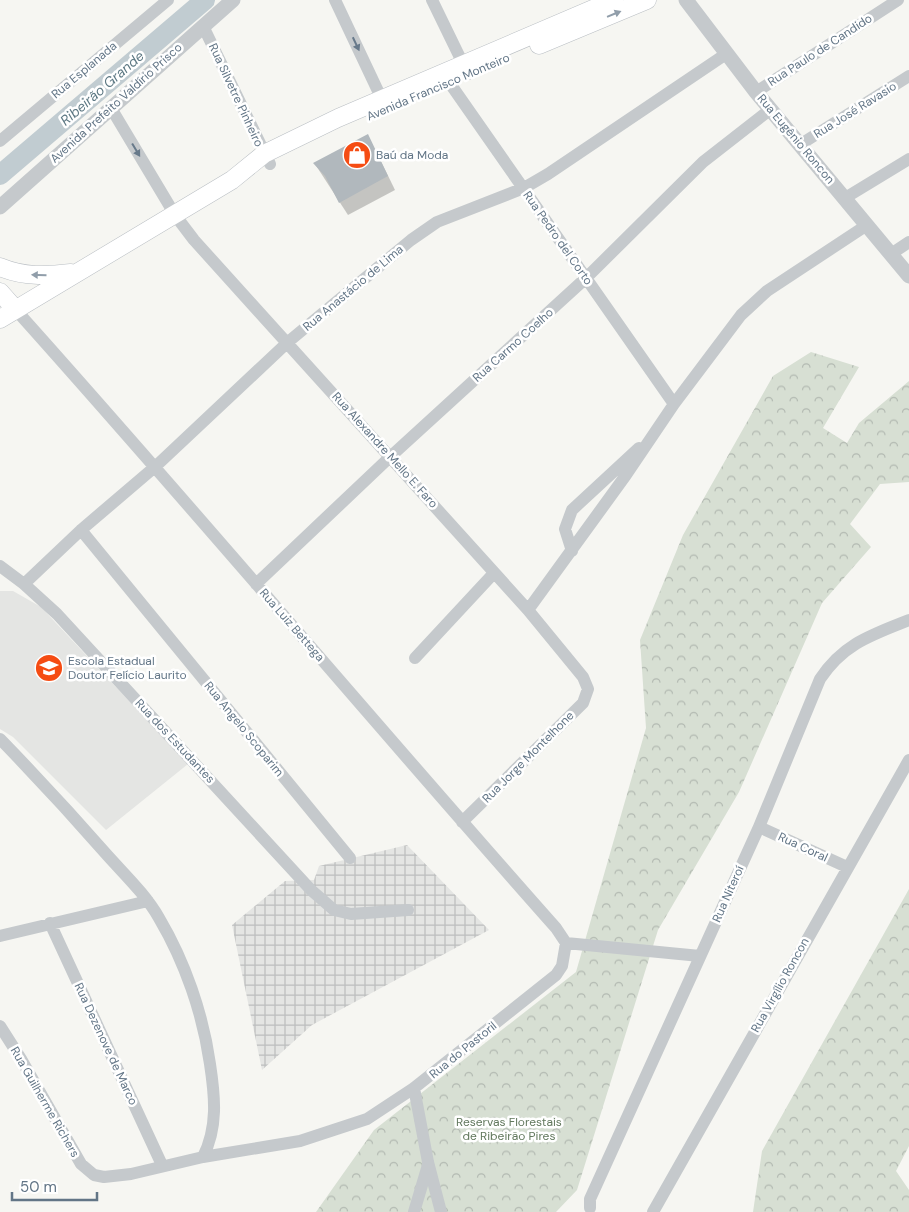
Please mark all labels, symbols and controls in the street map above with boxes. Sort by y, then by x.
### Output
one-way arrow [607,9,621,17]
street label: Rua Paulo de Candido [765,10,875,90]
one-way arrow [352,37,360,51]
street label: Rua Esplanada [48,38,120,102]
street label: Avenida Prefeito Valdírio Prisco [47,39,185,167]
street label: Rua Silvetre Pinheiro [205,41,267,149]
water label: Ribeirão Grande [56,47,148,129]
street label: Avenida Francisco Monteiro [364,50,512,124]
street label: Rua José Ravasio [811,78,899,142]
street label: Rua Eugênio Roncon [754,91,838,187]
shop icon: Baú da Moda [342,140,372,170]
one-way arrow [131,143,140,156]
place label: Baú da Moda [376,147,448,163]
street label: Rua Pedro del Corto [520,188,596,288]
street label: Rua Anastácio de Lima [300,241,406,335]
one-way arrow [31,271,47,279]
street label: Rua Carmo Coelho [469,304,557,386]
street label: Rua Alexandre Mello E. Faro [329,389,441,511]
street label: Rua Luiz Bettega [256,585,328,665]
school or university icon: Escola Estadual Doutor Felício Laurito [34,653,64,683]
place label: Escola Estadual Doutor Felício Laurito [68,653,187,683]
street label: Rua Angelo Scoparim [201,678,287,780]
street label: Rua dos Estudantes [132,695,218,787]
street label: Rua Jorge Montelhone [479,708,577,806]
street label: Rua Coral [776,829,830,865]
street label: Rua Niteroí [708,863,748,925]
street label: Rua Virgílio Roncon [747,935,813,1035]
street label: Rua Dezenove de Marco [71,980,141,1108]
street label: Rua do Pastoril [426,1018,500,1082]
street label: Rua Guilherme Richers [7,1044,83,1160]
park label: Reservas Florestais de Ribeirão Pires [456,1114,562,1144]
scale bar [12,1170,98,1202]
text: 50 m [20,1177,57,1197]

